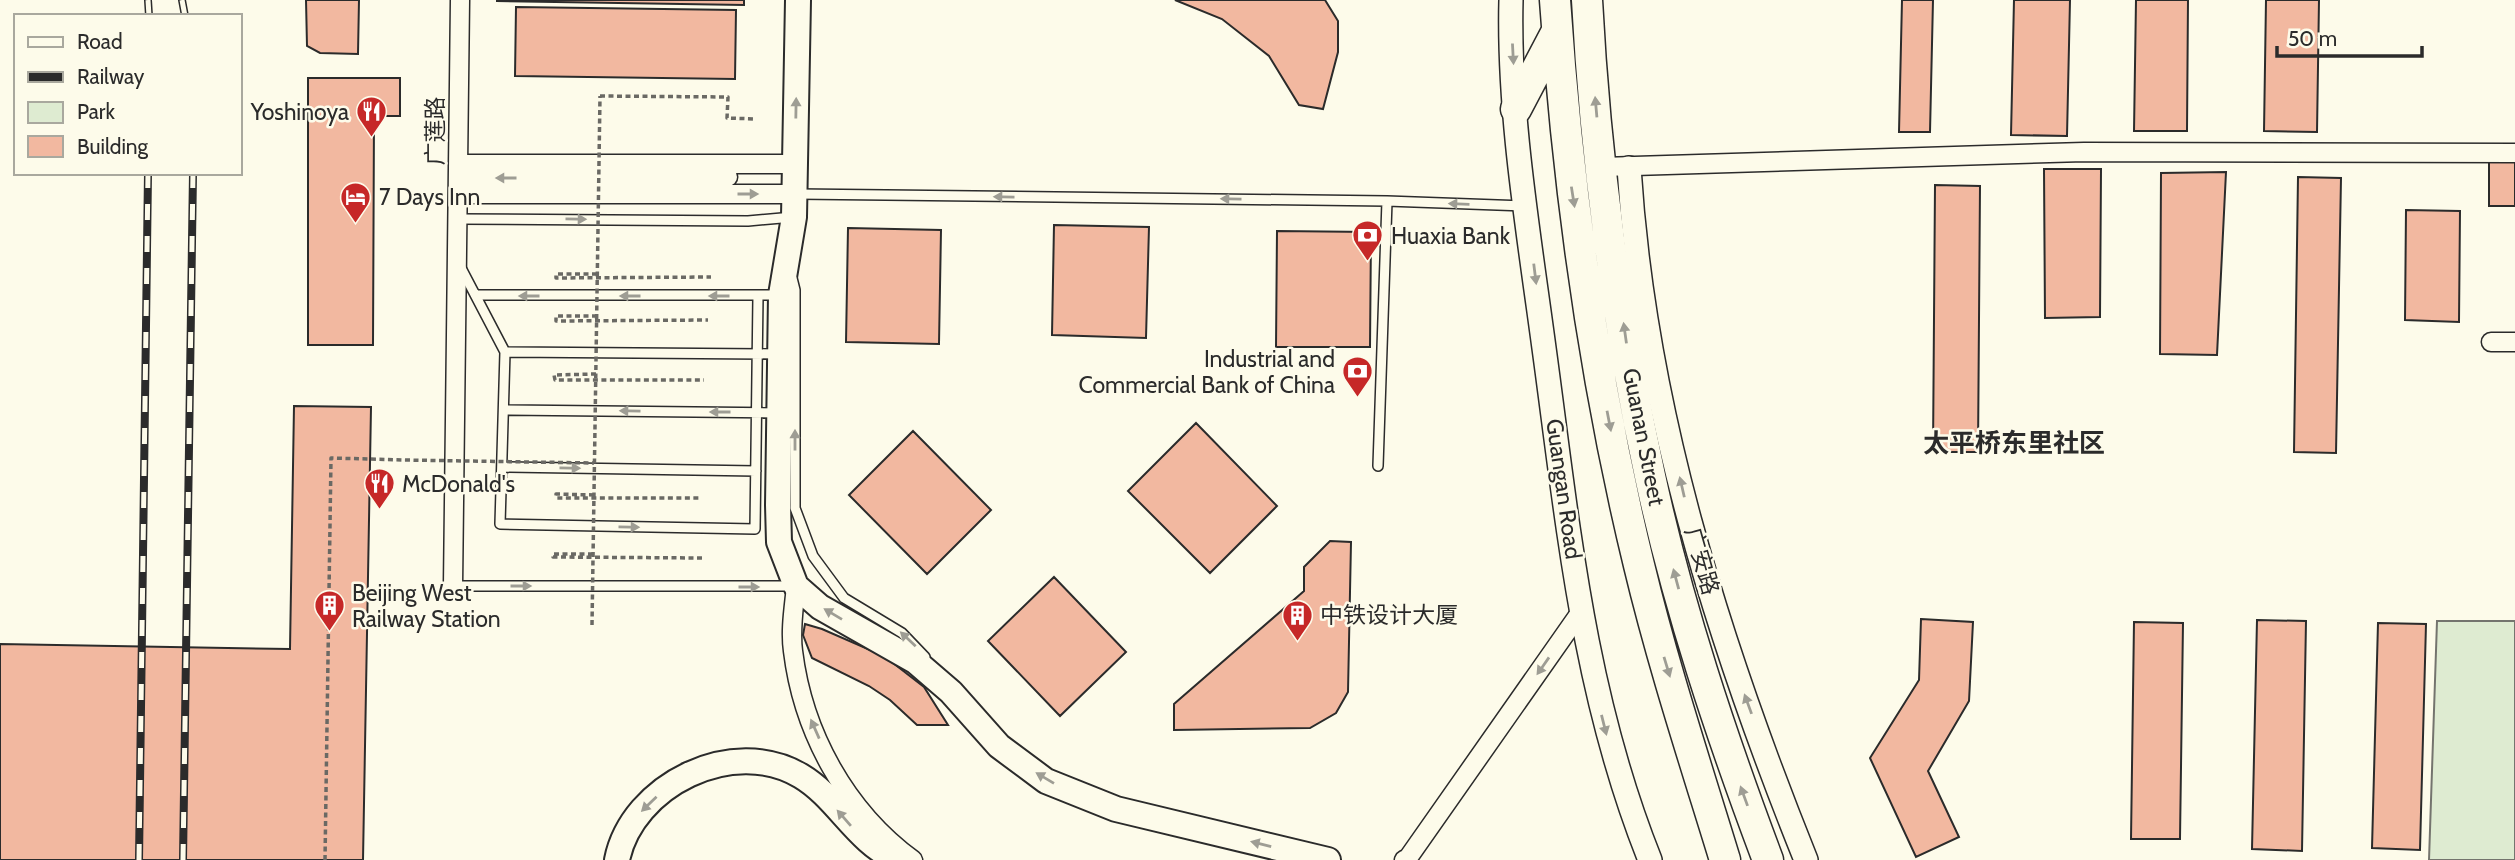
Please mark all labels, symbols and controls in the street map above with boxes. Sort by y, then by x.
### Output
legend [14,14,242,175]
scale bar [2277,14,2422,58]
text: 50 m [2288,26,2337,51]
text: Road [77,29,123,54]
one-way arrow [1507,44,1518,66]
text: Railway [77,64,145,89]
restaurant icon: Yoshinoya [355,95,389,139]
one-way arrow [1590,96,1601,118]
street label: 广莲路 [421,97,449,166]
one-way arrow [790,97,802,119]
place label: Yoshinoya [250,98,349,126]
text: Park [77,99,115,124]
text: Building [77,134,149,159]
one-way arrow [494,172,516,184]
hotel icon: 7 Days Inn [339,180,373,224]
place label: 7 Days Inn [379,183,480,211]
one-way arrow [1568,186,1579,208]
one-way arrow [737,188,759,200]
one-way arrow [992,191,1014,203]
one-way arrow [1220,193,1242,205]
one-way arrow [1447,198,1469,209]
one-way arrow [565,213,587,225]
bank icon: Huaxia Bank [1351,219,1385,263]
place label: Huaxia Bank [1391,222,1511,250]
one-way arrow [1529,263,1540,285]
one-way arrow [518,290,540,302]
one-way arrow [618,290,640,302]
one-way arrow [707,290,729,302]
one-way arrow [1619,321,1630,343]
place label: Industrial and Commercial Bank of China [1079,345,1335,399]
bank icon: Industrial and Commercial Bank of China [1341,355,1375,399]
street label: Guanan Street [1617,366,1671,508]
one-way arrow [618,405,640,417]
one-way arrow [708,406,730,418]
one-way arrow [1604,410,1615,432]
street label: Guangan Road [1540,417,1588,561]
district label: 太平桥东里社区 [1923,427,2105,459]
one-way arrow [789,428,801,450]
one-way arrow [559,462,581,474]
restaurant icon: McDonald's [362,467,396,511]
place label: McDonald's [402,470,515,498]
one-way arrow [1676,476,1687,498]
one-way arrow [619,521,641,533]
street label: 广安路 [1679,524,1725,598]
one-way arrow [1670,568,1681,590]
place label: Beijing West Railway Station [352,579,501,633]
one-way arrow [510,580,532,592]
one-way arrow [738,581,760,593]
building icon: Beijing West Railway Station [312,589,346,633]
building icon: 中铁设计大厦 [1280,598,1314,642]
place label: 中铁设计大厦 [1320,601,1458,629]
one-way arrow [823,608,842,620]
one-way arrow [900,632,917,648]
one-way arrow [1662,656,1672,677]
one-way arrow [1536,657,1550,675]
one-way arrow [1743,694,1754,715]
one-way arrow [1599,714,1610,736]
one-way arrow [809,719,820,740]
one-way arrow [1035,772,1054,784]
one-way arrow [1738,786,1749,807]
one-way arrow [641,796,658,812]
one-way arrow [837,810,852,827]
one-way arrow [1250,838,1272,849]

